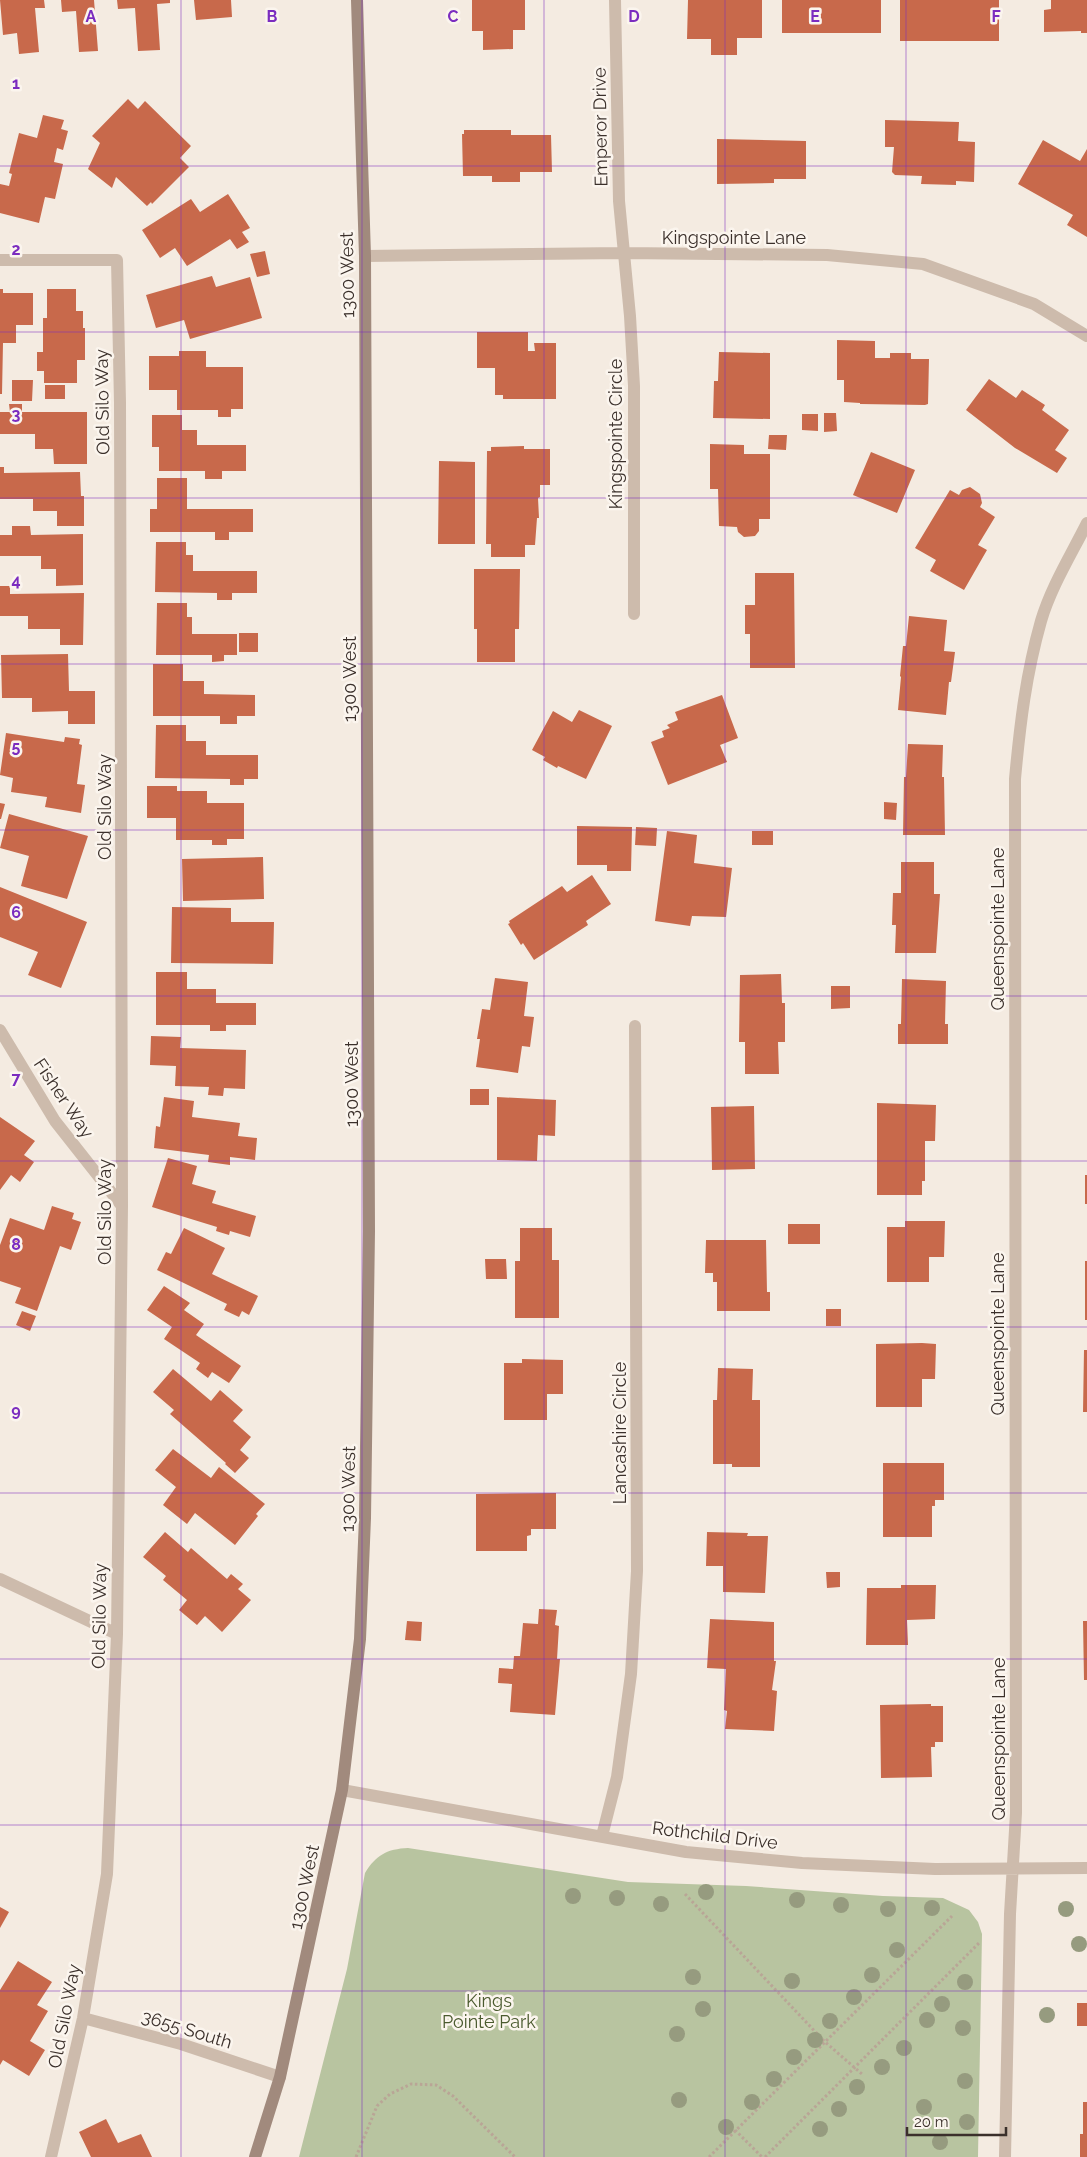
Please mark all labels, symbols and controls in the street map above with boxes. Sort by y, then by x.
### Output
text: A [86,7,97,26]
text: B [267,7,278,26]
text: C [448,7,459,26]
text: D [628,7,640,26]
text: E [810,7,820,26]
text: F [991,7,1001,26]
street label: Emperor Drive [588,67,612,187]
text: 1 [12,74,20,93]
street label: Kingspointe Lane [662,227,807,248]
street label: 1300 West [336,232,358,318]
text: 2 [11,240,21,259]
street label: Old Silo Way [91,349,113,455]
street label: Kingspointe Circle [605,358,626,509]
text: 3 [12,405,21,424]
text: 4 [11,571,21,590]
street label: 1300 West [339,636,360,722]
text: 5 [12,737,21,756]
street label: Old Silo Way [94,754,115,860]
street label: Queenspointe Lane [987,847,1008,1011]
text: 6 [11,903,21,922]
street label: 1300 West [341,1041,362,1127]
street label: Fisher Way [30,1054,98,1142]
text: 7 [12,1069,21,1088]
street label: Old Silo Way [94,1159,115,1265]
text: 8 [11,1235,21,1254]
street label: Queenspointe Lane [987,1252,1008,1416]
street label: Lancashire Circle [609,1361,630,1504]
text: 9 [11,1401,21,1420]
street label: 1300 West [337,1446,359,1532]
street label: Old Silo Way [88,1563,110,1669]
street label: Queenspointe Lane [988,1657,1009,1821]
street label: Rothchild Drive [651,1817,779,1853]
street label: 1300 West [285,1843,323,1931]
street label: Old Silo Way [44,1962,84,2070]
park label: Kings Pointe Park [442,1990,536,2032]
street label: 3655 South [139,2005,235,2053]
scale bar [907,2104,1006,2136]
text: 20 m [914,2113,949,2131]

